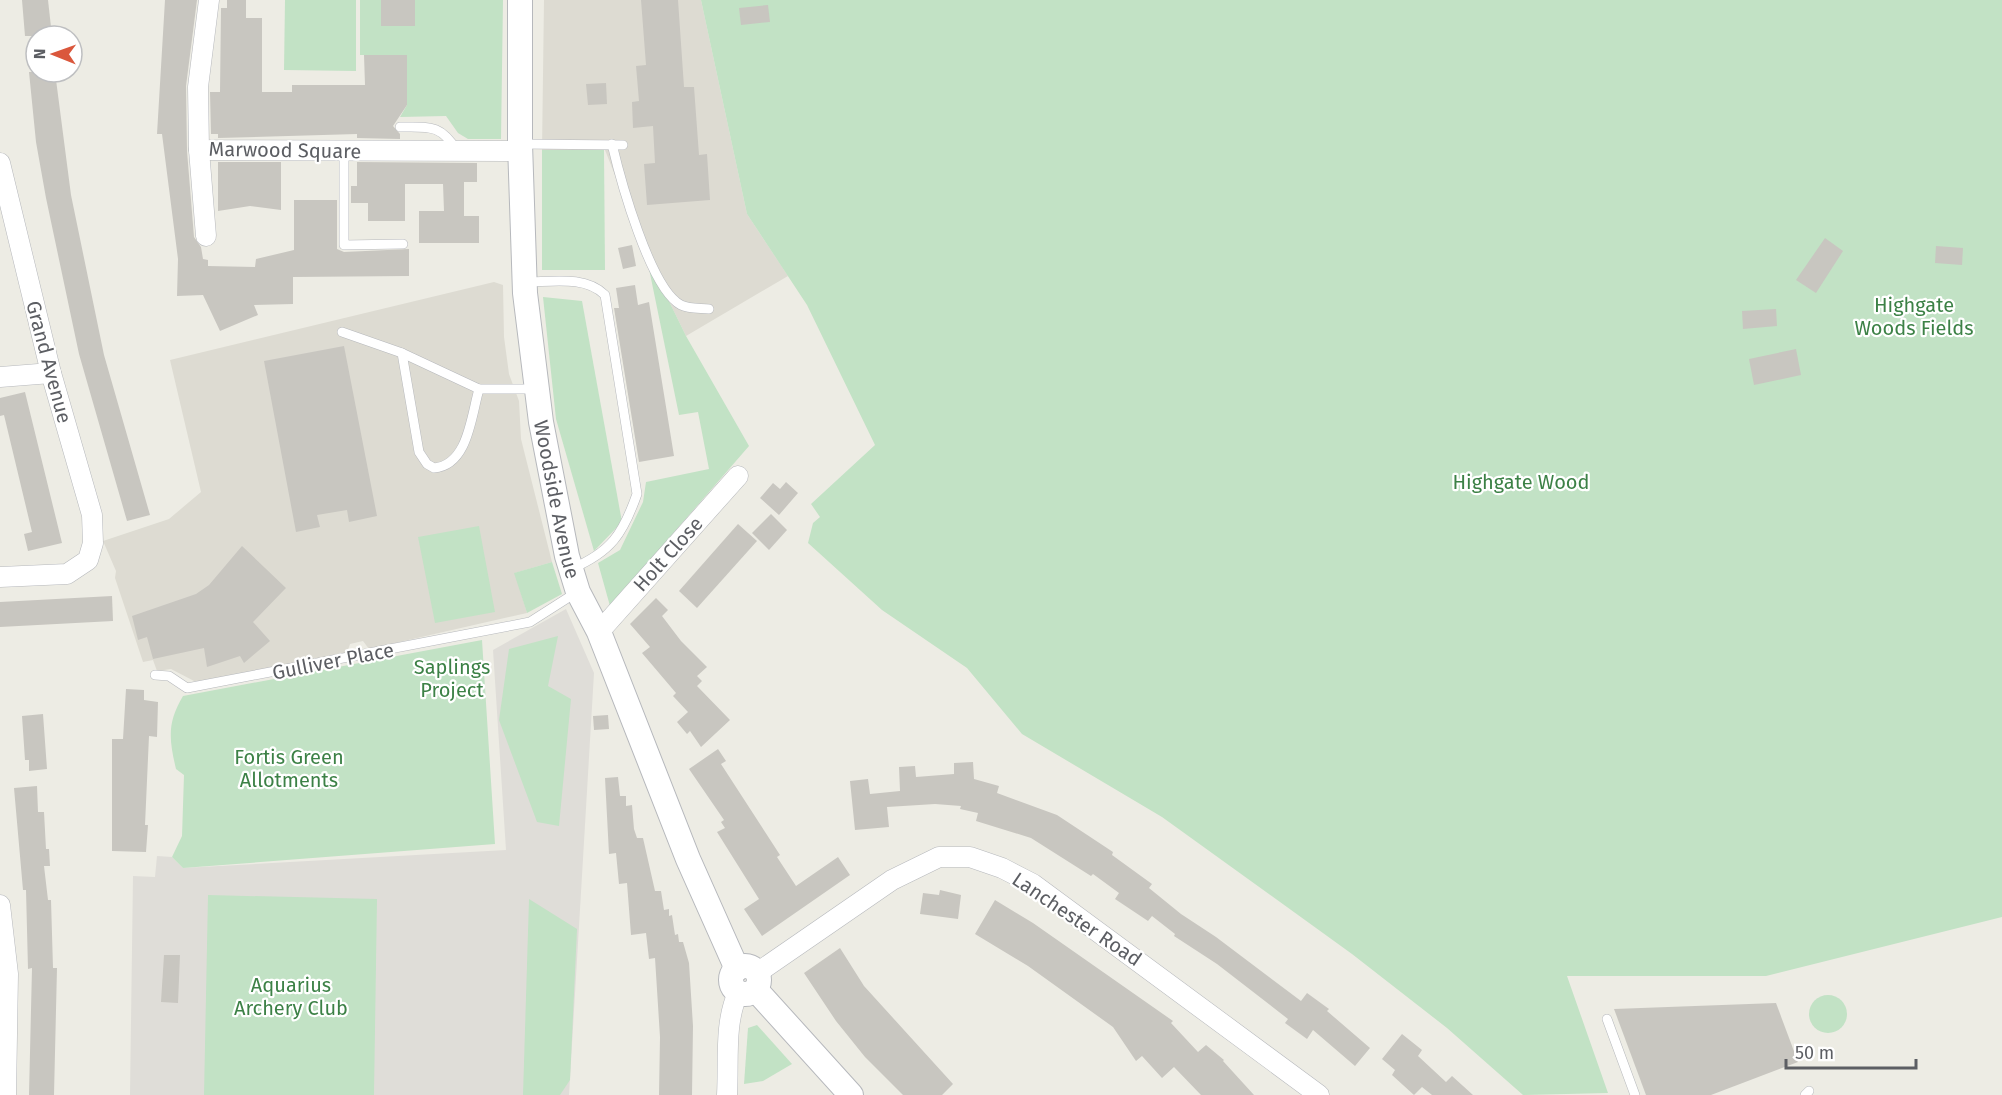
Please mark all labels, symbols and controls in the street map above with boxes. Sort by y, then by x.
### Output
north arrow [24,24,84,84]
text: N [30,48,49,59]
street label: Marwood Square [209,137,361,163]
park label: Highgate Woods Fields [1855,293,1974,340]
street label: Grand Avenue [21,298,77,426]
street label: Woodside Avenue [529,418,585,582]
park label: Highgate Wood [1452,470,1590,494]
street label: Holt Close [628,512,708,596]
street label: Gulliver Place [270,637,396,685]
park label: Saplings Project [414,655,490,702]
park label: Fortis Green Allotments [234,745,344,792]
street label: Lanchester Road [1008,867,1146,971]
park label: Aquarius Archery Club [234,973,348,1020]
scale bar [1786,1032,1916,1070]
text: 50 m [1795,1042,1834,1064]

